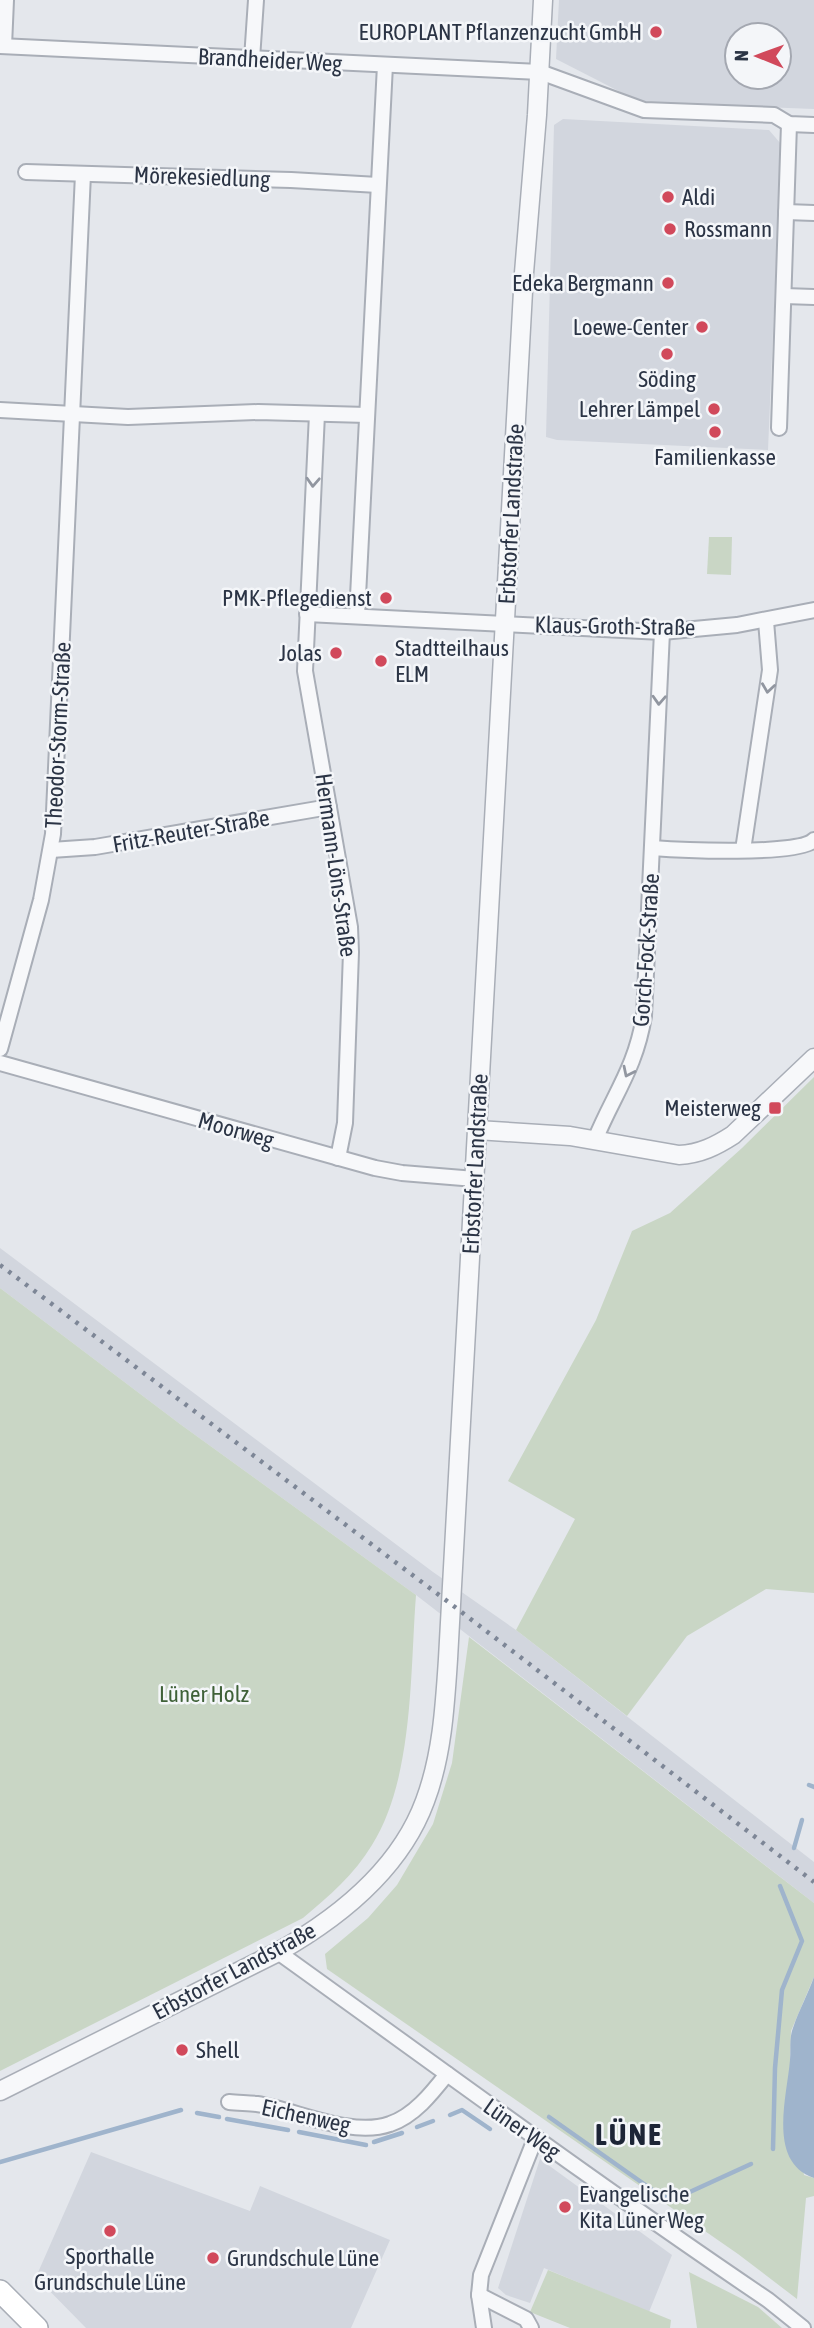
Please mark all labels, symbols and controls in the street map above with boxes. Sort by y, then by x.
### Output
place label: EUROPLANT Pflanzenzucht GmbH [359,19,642,45]
north arrow [723,21,793,91]
marker: EUROPLANT Pflanzenzucht GmbH [648,24,664,40]
street label: Brandheider Weg [197,43,343,77]
text: N [730,50,752,62]
street label: Mörekesiedlung [133,162,271,192]
place label: Aldi [682,184,715,210]
marker: Aldi [660,189,676,205]
place label: Rossmann [684,216,772,242]
marker: Rossmann [662,221,678,237]
place label: Edeka Bergmann [512,270,654,296]
marker: Edeka Bergmann [660,275,676,291]
place label: Loewe-Center [573,314,689,340]
marker: Loewe-Center [694,319,710,335]
marker: Söding [659,346,675,362]
place label: Söding [638,366,696,392]
place label: Lehrer Lämpel [579,396,700,422]
marker: Lehrer Lämpel [706,401,722,417]
street label: Erbstorfer Landstraße [493,423,529,605]
marker: Familienkasse [707,424,723,440]
place label: Familienkasse [654,444,776,470]
one-way arrow [306,477,321,488]
place label: PMK-Pflegedienst [222,585,372,611]
marker: PMK-Pflegedienst [378,590,394,606]
street label: Klaus-Groth-Straße [534,612,696,640]
place label: Stadtteilhaus ELM [395,635,509,687]
place label: Jolas [279,640,322,666]
street label: Theodor-Storm-Straße [40,641,76,829]
marker: Jolas [328,645,344,661]
marker: Stadtteilhaus ELM [373,653,389,669]
one-way arrow [760,683,775,694]
one-way arrow [651,695,666,706]
street label: Hermann-Löns-Straße [310,771,362,959]
street label: Fritz-Reuter-Straße [111,804,271,858]
street label: Gorch-Fock-Straße [628,872,664,1028]
one-way arrow [623,1065,637,1077]
street label: Erbstorfer Landstraße [457,1073,493,1255]
place label: Meisterweg [664,1095,761,1121]
marker: Meisterweg [767,1100,783,1116]
street label: Moorweg [195,1107,277,1153]
park label: Lüner Holz [159,1681,249,1707]
street label: Erbstorfer Landstraße [148,1917,320,2025]
place label: Shell [196,2037,239,2063]
marker: Shell [174,2042,190,2058]
street label: Lüner Weg [479,2093,566,2165]
street label: Eichenweg [259,2094,353,2138]
district label: LÜNE [595,2117,663,2151]
place label: Evangelische Kita Lüner Weg [579,2181,704,2233]
marker: Evangelische Kita Lüner Weg [557,2199,573,2215]
marker: Sporthalle Grundschule Lüne [102,2223,118,2239]
place label: Sporthalle Grundschule Lüne [34,2243,186,2295]
place label: Grundschule Lüne [227,2245,379,2271]
marker: Grundschule Lüne [205,2250,221,2266]

